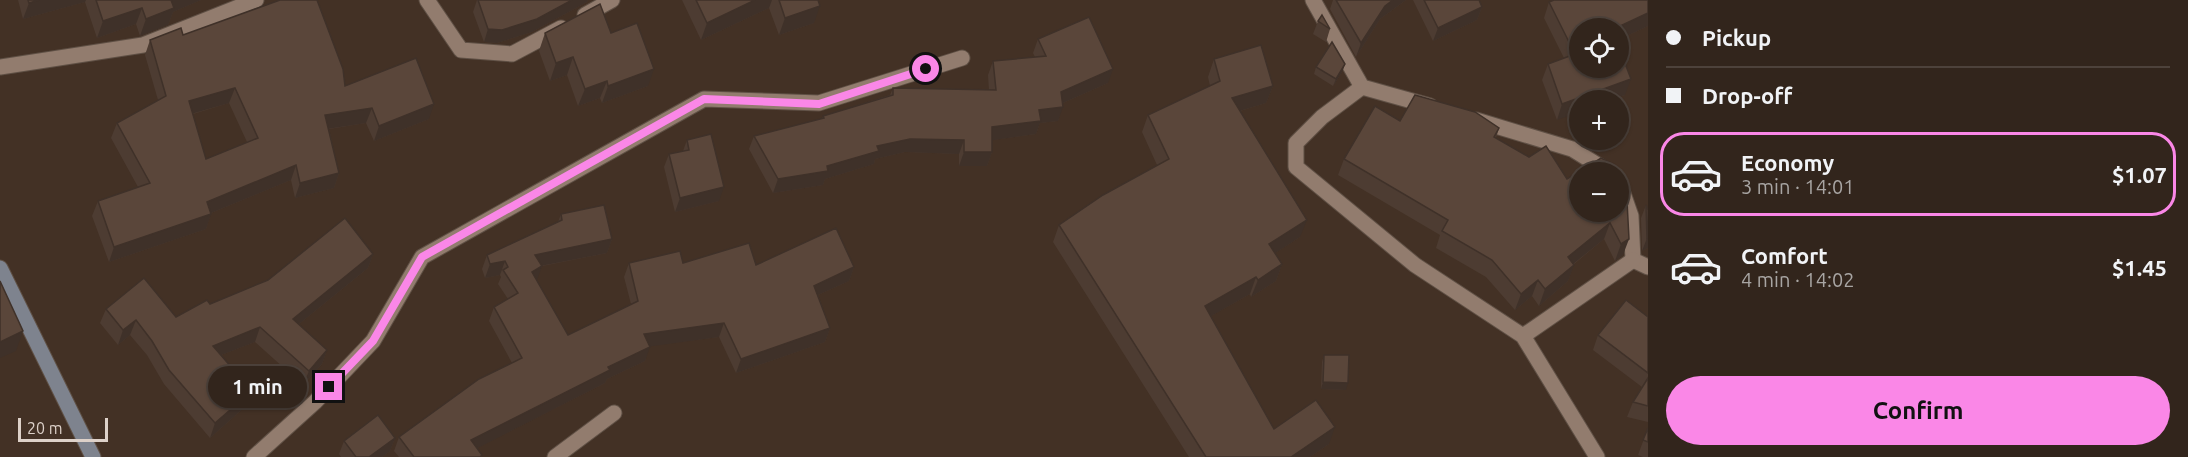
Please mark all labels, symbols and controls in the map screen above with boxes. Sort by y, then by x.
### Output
map controls [1569,18,1629,222]
button: locate [1569,18,1629,78]
text: Pickup [1702,25,1771,50]
route start [912,55,939,82]
text: Drop-off [1702,83,1792,108]
button: + [1569,90,1629,150]
icon: car [1669,147,1723,201]
text: Economy [1741,150,1834,175]
button: − [1569,162,1629,222]
text: $1.07 [2112,162,2167,187]
text: 3 min · 14:01 [1741,175,1855,198]
icon: car [1669,240,1723,294]
text: Comfort [1741,243,1828,268]
text: $1.45 [2112,255,2167,280]
text: 4 min · 14:02 [1741,268,1855,291]
callout: 1 min [209,366,308,408]
route end [315,373,342,400]
text: 1 min [232,375,283,398]
button: Confirm [1666,376,2170,445]
scale bar [18,415,108,442]
text: 20 m [27,419,63,437]

